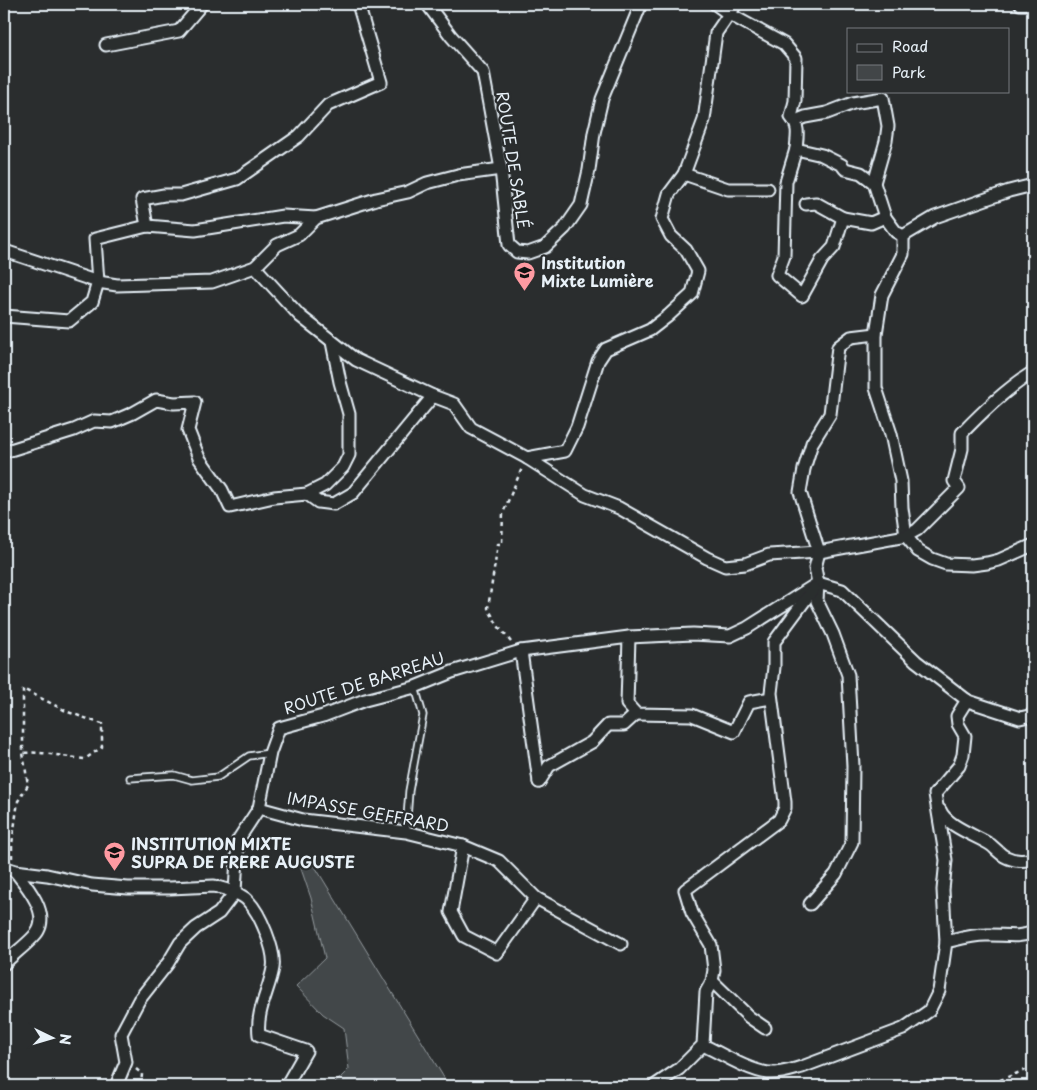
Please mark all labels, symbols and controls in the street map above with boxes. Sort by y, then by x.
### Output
legend [847,28,1010,92]
text: Road [892,34,928,57]
text: Park [892,60,926,83]
street label: ROUTE DE SABLÉ [491,89,537,230]
place label: Institution Mixte Lumière [541,250,654,292]
school or university icon: Institution Mixte Lumière [513,260,537,291]
street label: ROUTE DE BARREAU [280,645,447,719]
street label: IMPASSE GEFFRARD [285,785,451,837]
place label: INSTITUTION MIXTE SUPRA DE FRERE AUGUSTE [131,831,355,873]
school or university icon: INSTITUTION MIXTE SUPRA DE FRERE AUGUSTE [103,841,127,872]
north arrow [28,1012,78,1062]
text: N [55,1033,76,1046]

